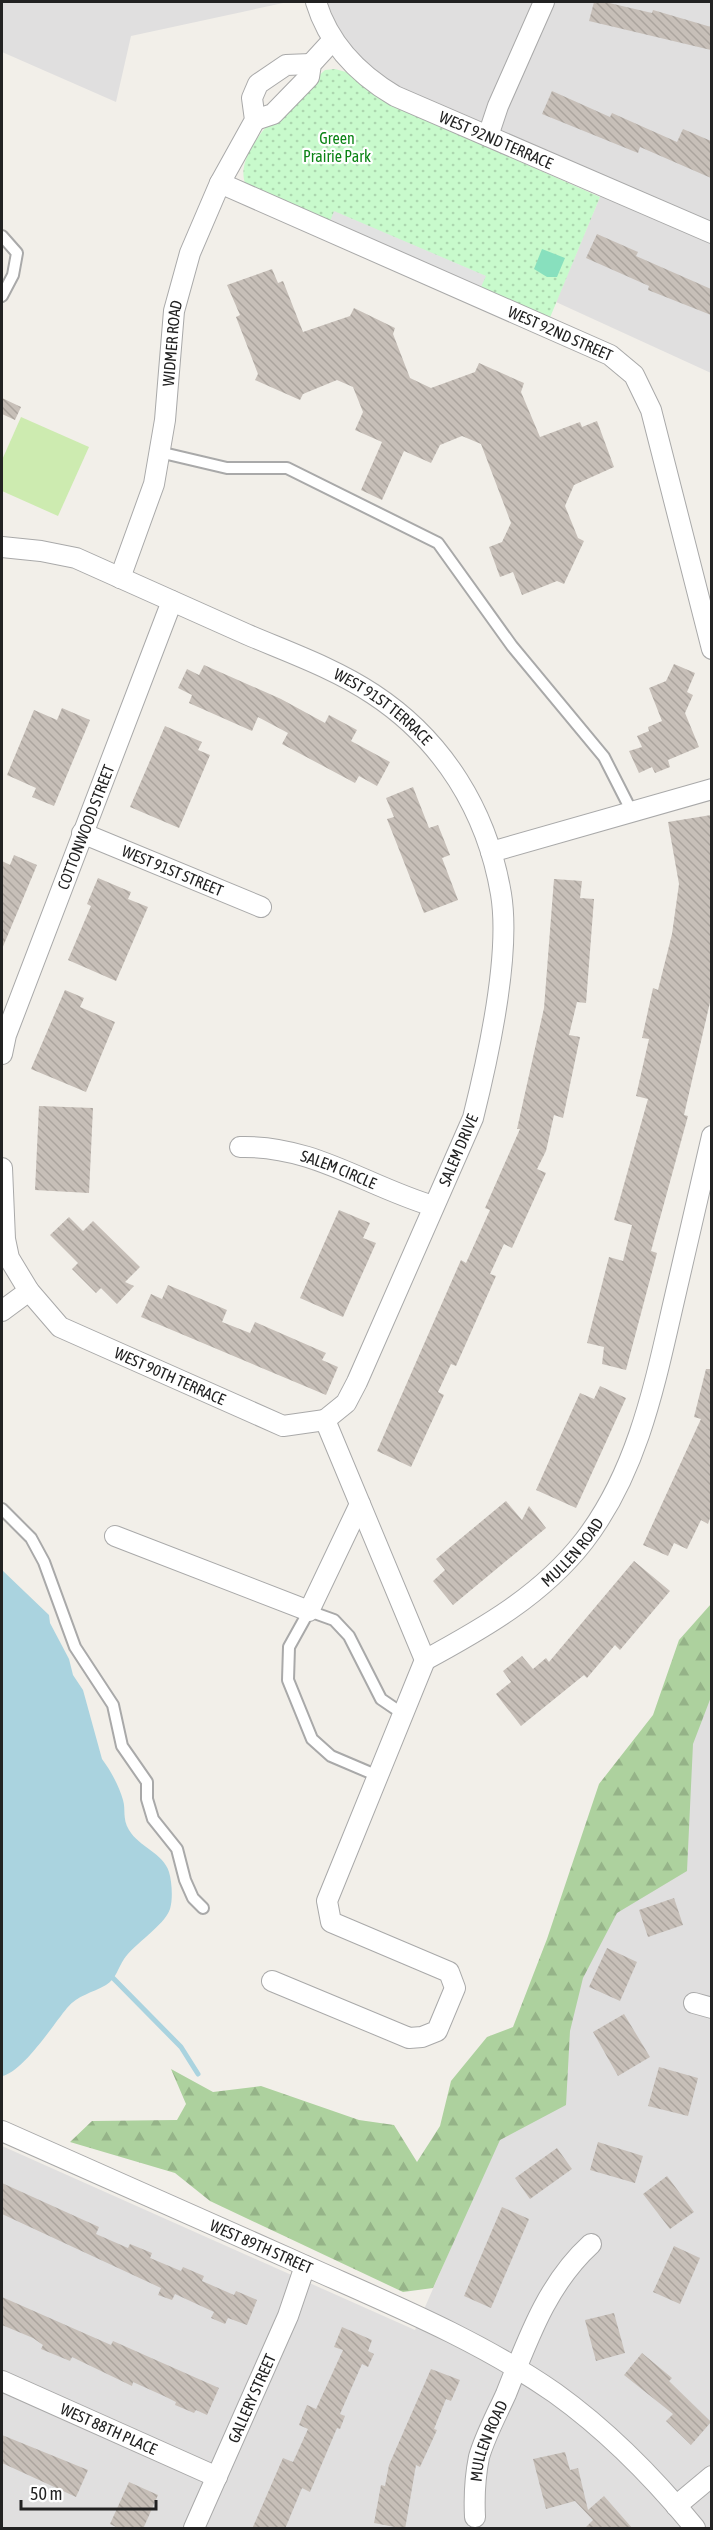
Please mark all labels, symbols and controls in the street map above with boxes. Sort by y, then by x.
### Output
street label: WEST 92ND TERRACE [437,107,556,172]
park label: Green Prairie Park [303,129,371,165]
street label: WIDMER ROAD [159,298,186,387]
street label: WEST 92ND STREET [505,302,615,364]
street label: WEST 91ST TERRACE [331,664,436,748]
street label: COTTONWOOD STREET [53,762,118,892]
street label: WEST 91ST STREET [119,842,226,899]
street label: SALEM DRIVE [435,1111,481,1189]
street label: SALEM CIRCLE [299,1146,379,1192]
street label: WEST 90TH TERRACE [112,1343,229,1408]
street label: MULLEN ROAD [538,1514,607,1590]
street label: WEST 89TH STREET [207,2216,316,2277]
street label: GALLERY STREET [224,2351,279,2445]
street label: MULLEN ROAD [467,2397,511,2483]
street label: WEST 88TH PLACE [58,2399,160,2458]
scale bar [21,2473,156,2511]
text: 50 m [30,2483,62,2504]

